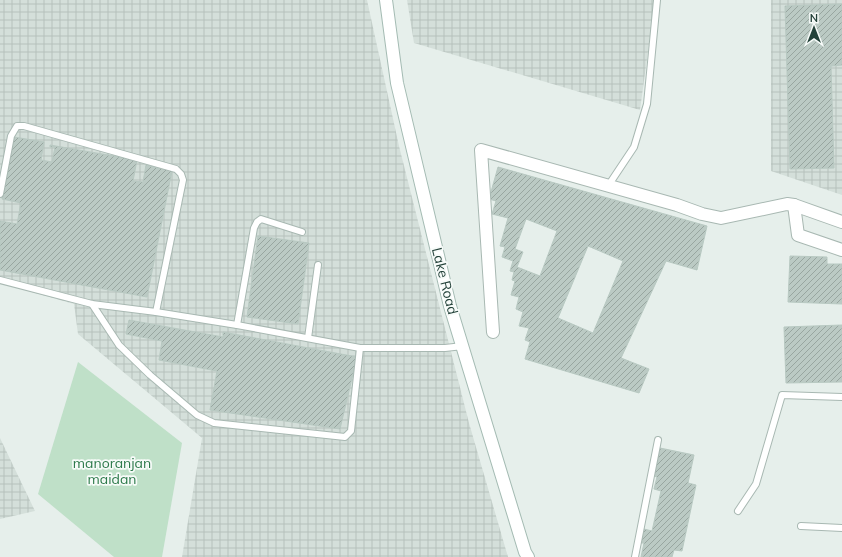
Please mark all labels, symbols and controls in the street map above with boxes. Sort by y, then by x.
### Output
north arrow [794,8,834,48]
text: N [810,11,818,25]
street label: Lake Road [428,246,462,316]
park label: manoranjan maidan [73,454,151,488]

